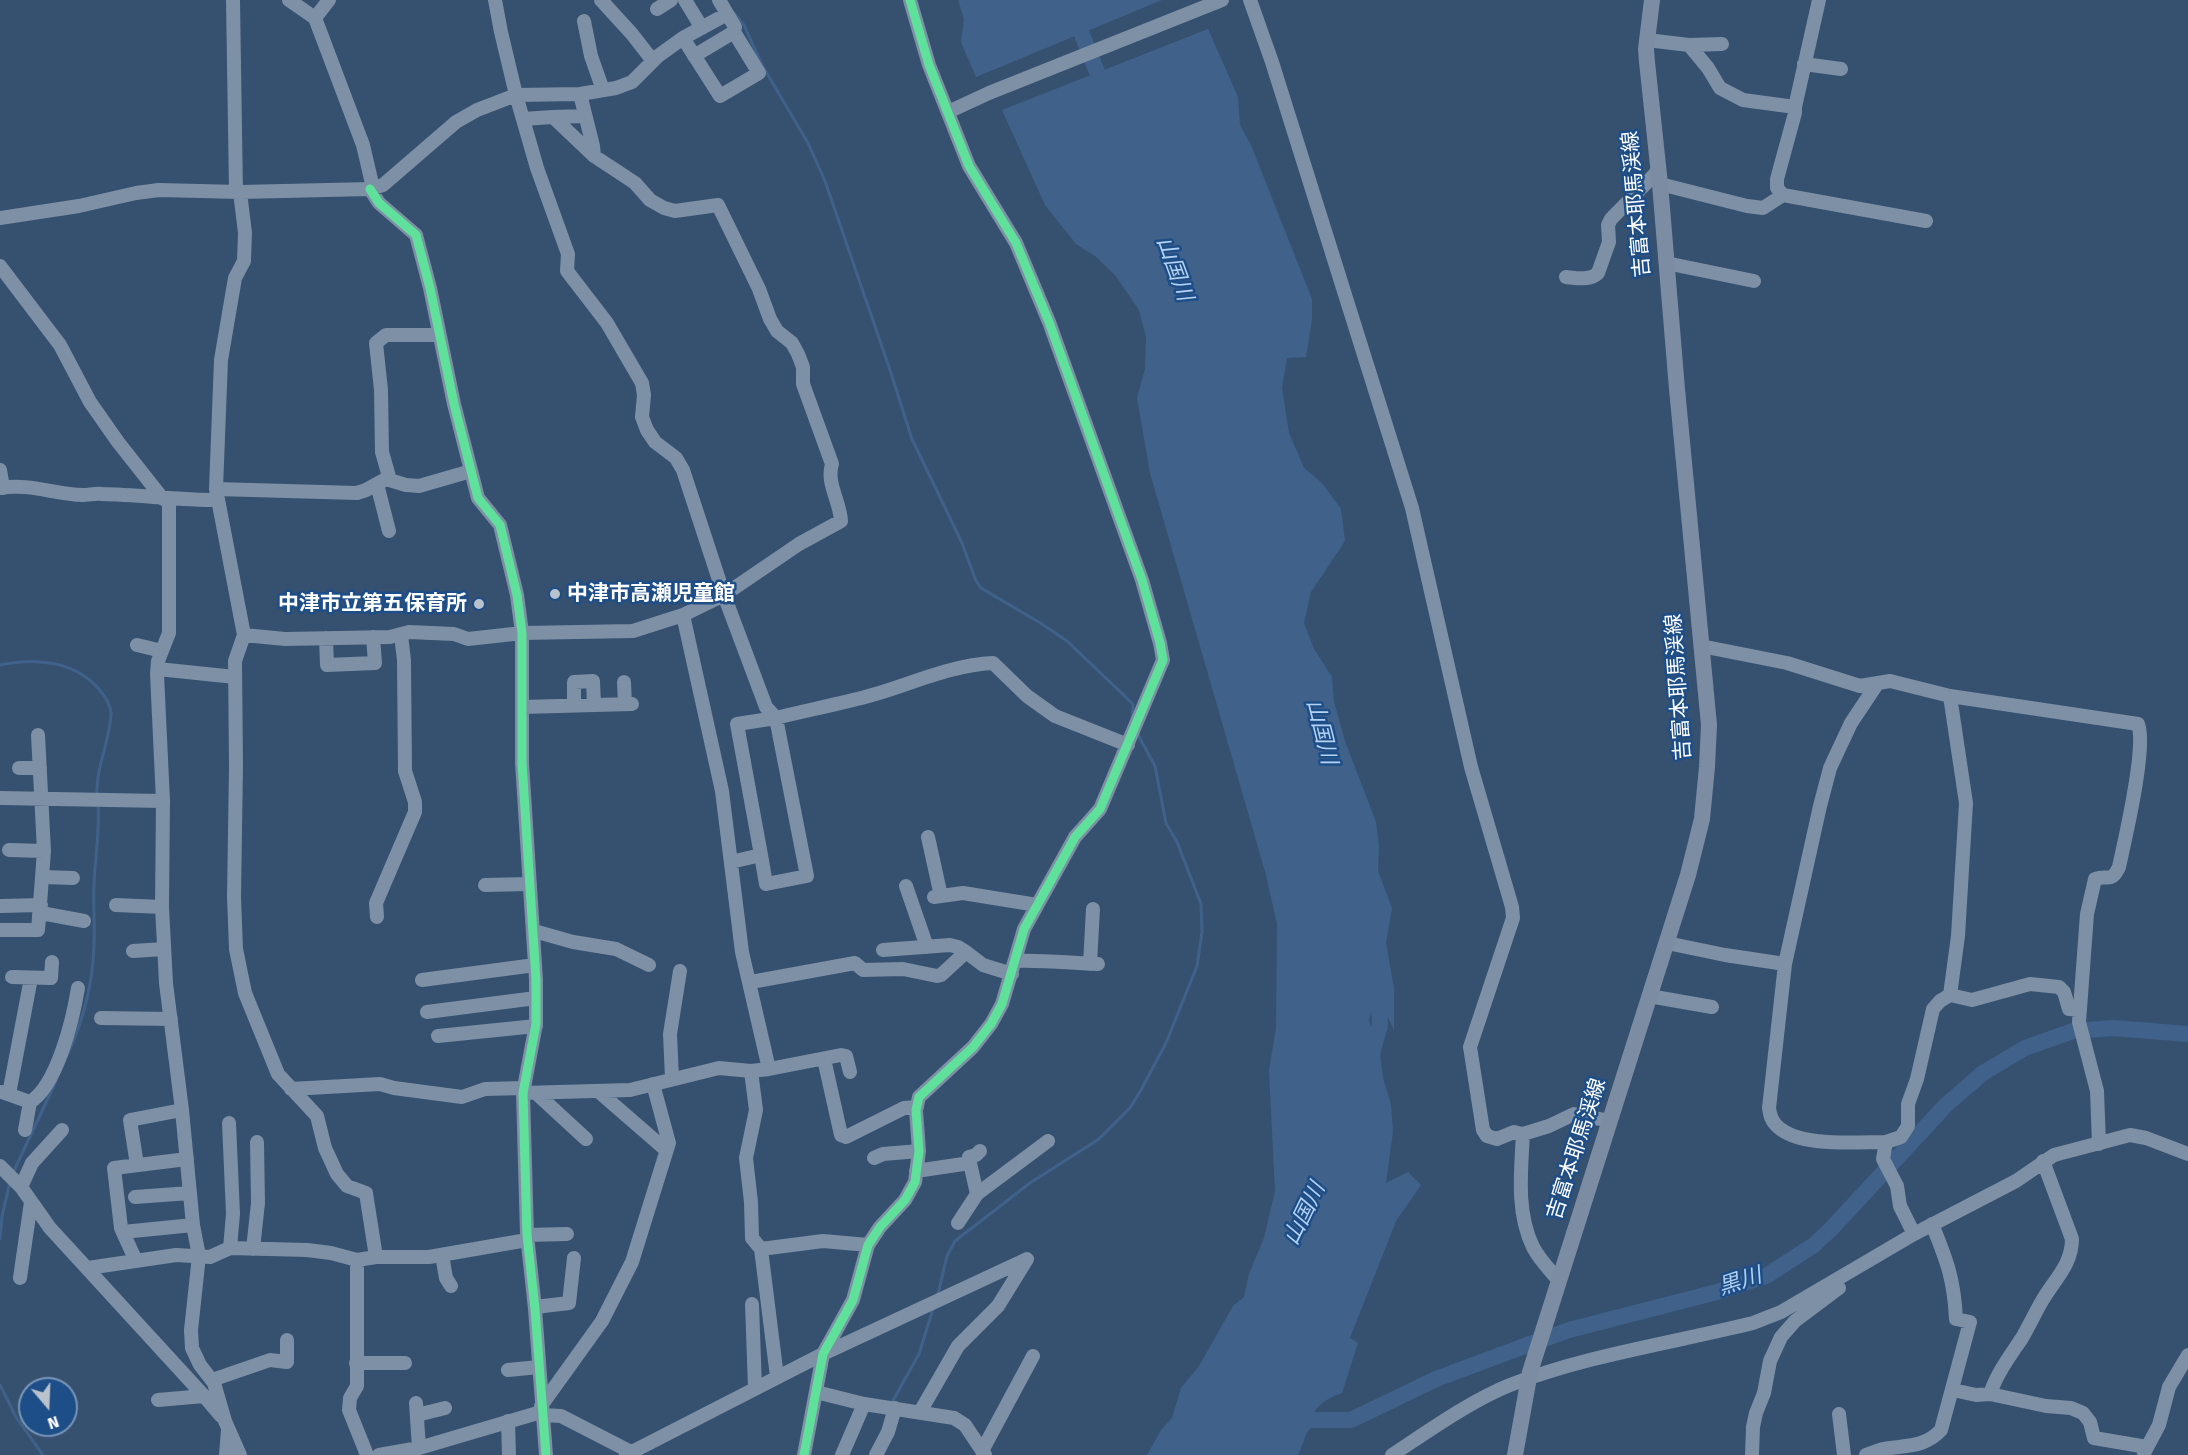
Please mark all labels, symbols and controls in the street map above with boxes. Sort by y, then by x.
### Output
street label: 吉富本耶馬渓線 [1618,130,1656,278]
water label: 山国川 [1150,233,1198,305]
place label: 中津市高瀬児童館 [567,581,735,607]
marker: 中津市高瀬児童館 [548,587,562,601]
place label: 中津市立第五保育所 [278,591,467,617]
marker: 中津市立第五保育所 [472,597,486,611]
street label: 吉富本耶馬渓線 [1661,613,1697,761]
water label: 山国川 [1300,697,1342,767]
street label: 吉富本耶馬渓線 [1542,1075,1612,1223]
water label: 山国川 [1279,1179,1331,1249]
water label: 黒川 [1715,1263,1765,1301]
north arrow [18,1377,78,1437]
text: N [45,1412,61,1433]

